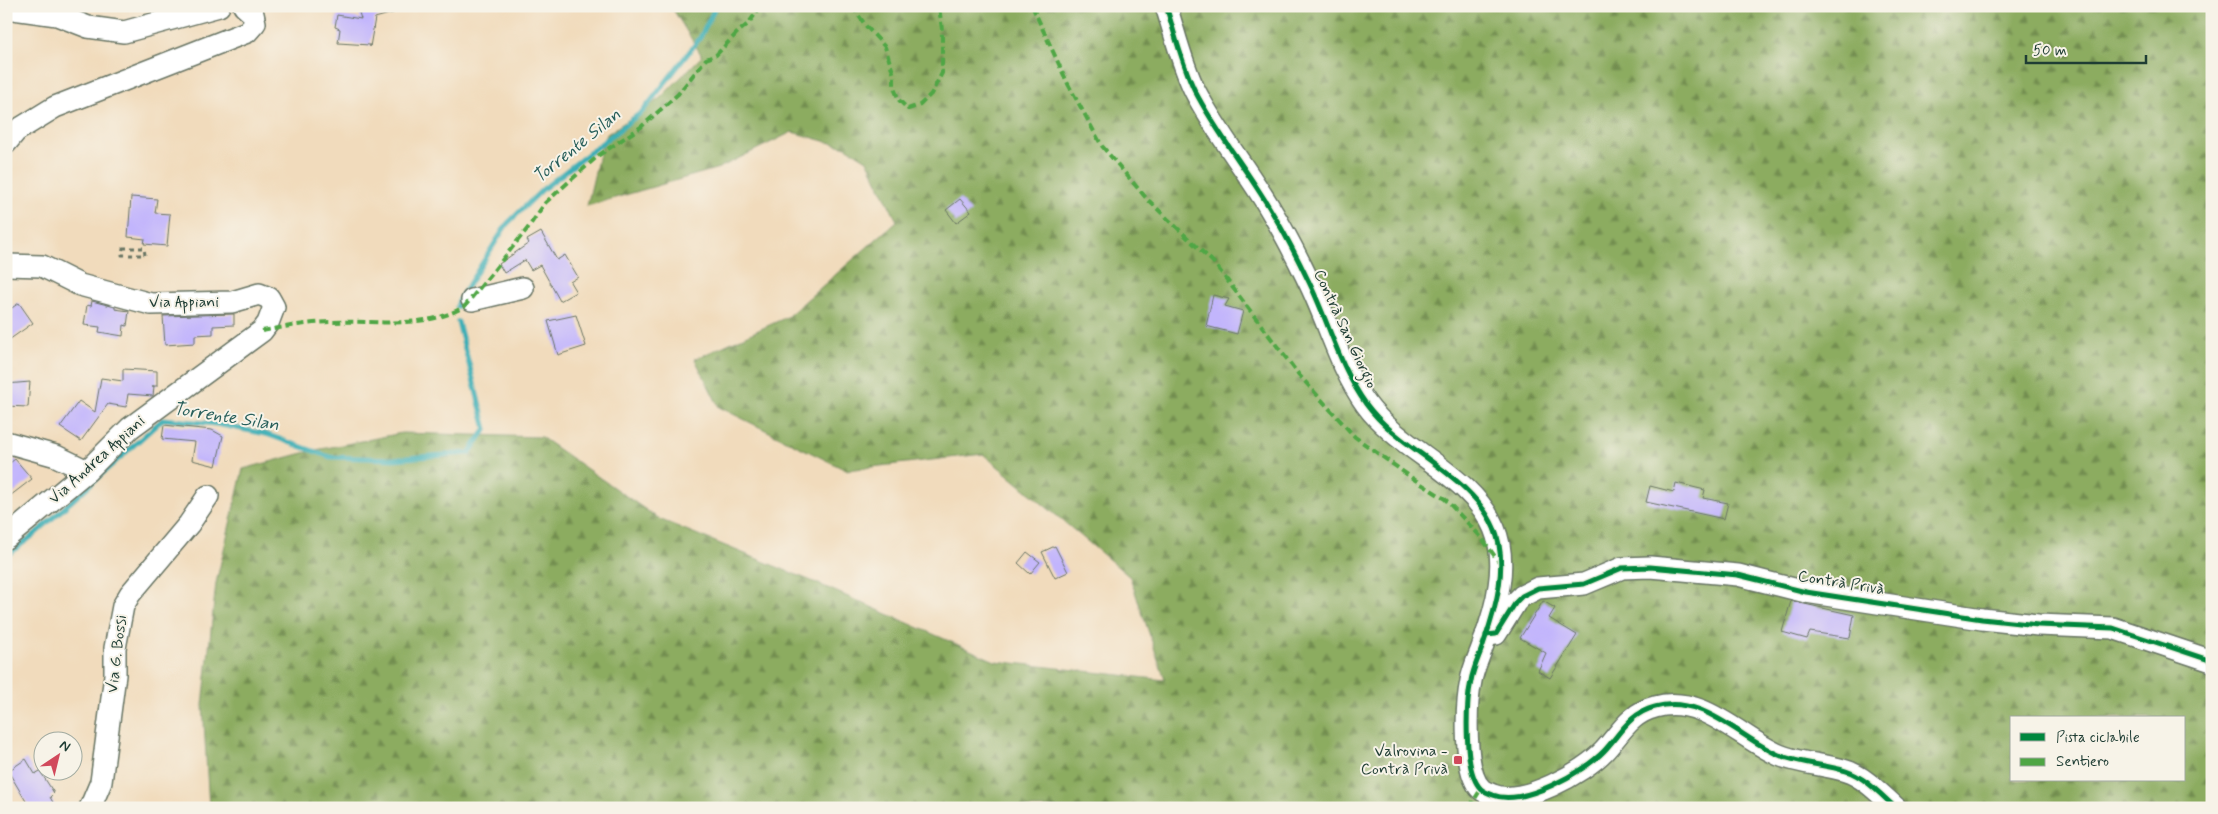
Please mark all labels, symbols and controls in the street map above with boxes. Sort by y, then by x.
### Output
scale bar [2026,32,2146,64]
text: 50 m [2033,41,2067,61]
water label: Torrente Silan [528,103,626,189]
street label: Contrà San Giorgio [1307,266,1382,392]
street label: Via Appiani [149,292,219,314]
water label: Torrente Silan [171,397,281,437]
street label: Via Andrea Appiani [44,411,151,510]
street label: Contrà Privà [1796,566,1886,600]
street label: Via G. Bossi [102,614,132,694]
legend [2010,716,2186,782]
text: Pista ciclabile [2056,728,2140,748]
north arrow [32,732,82,782]
text: N [56,736,74,756]
place label: Valrovina - Contrà Privà [1361,741,1448,780]
text: Sentiero [2056,752,2109,772]
marker: Valrovina - Contrà Privà [1452,754,1464,766]

